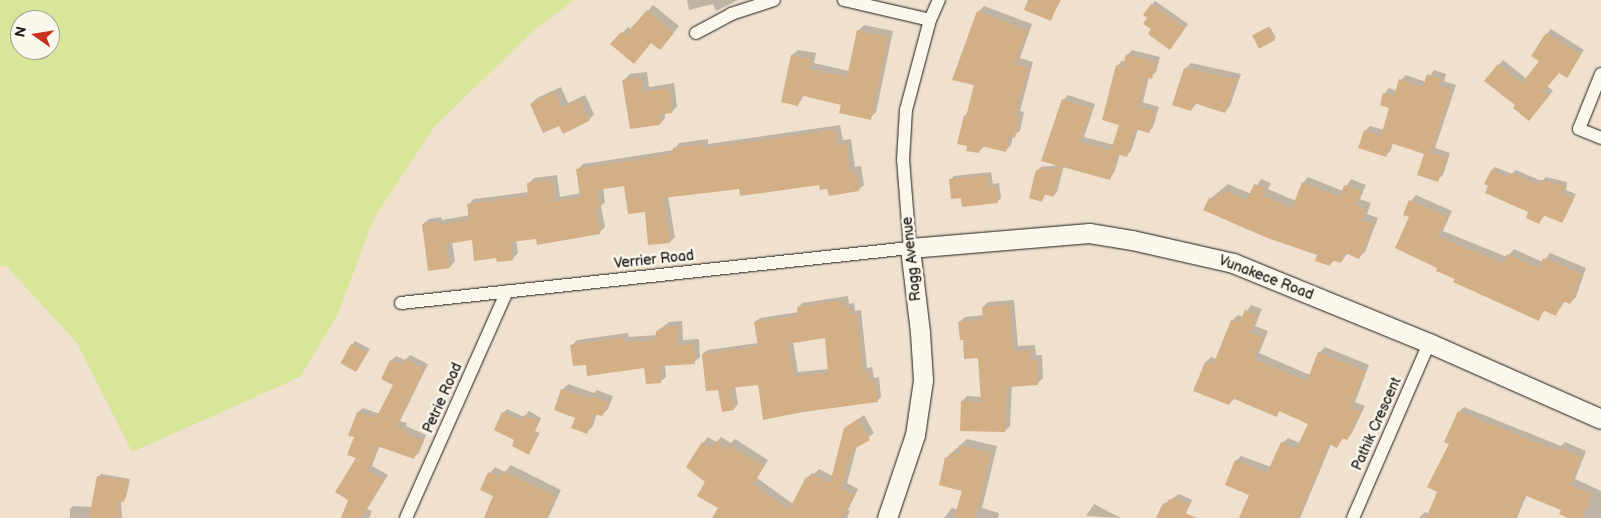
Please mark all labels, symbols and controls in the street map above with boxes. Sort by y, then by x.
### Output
north arrow [10,10,60,60]
text: N [11,25,30,39]
street label: Ragg Avenue [899,216,925,302]
street label: Verrier Road [613,247,695,273]
street label: Vunakece Road [1216,252,1316,304]
street label: Petrie Road [420,360,466,436]
street label: Pathik Crescent [1349,375,1405,473]

